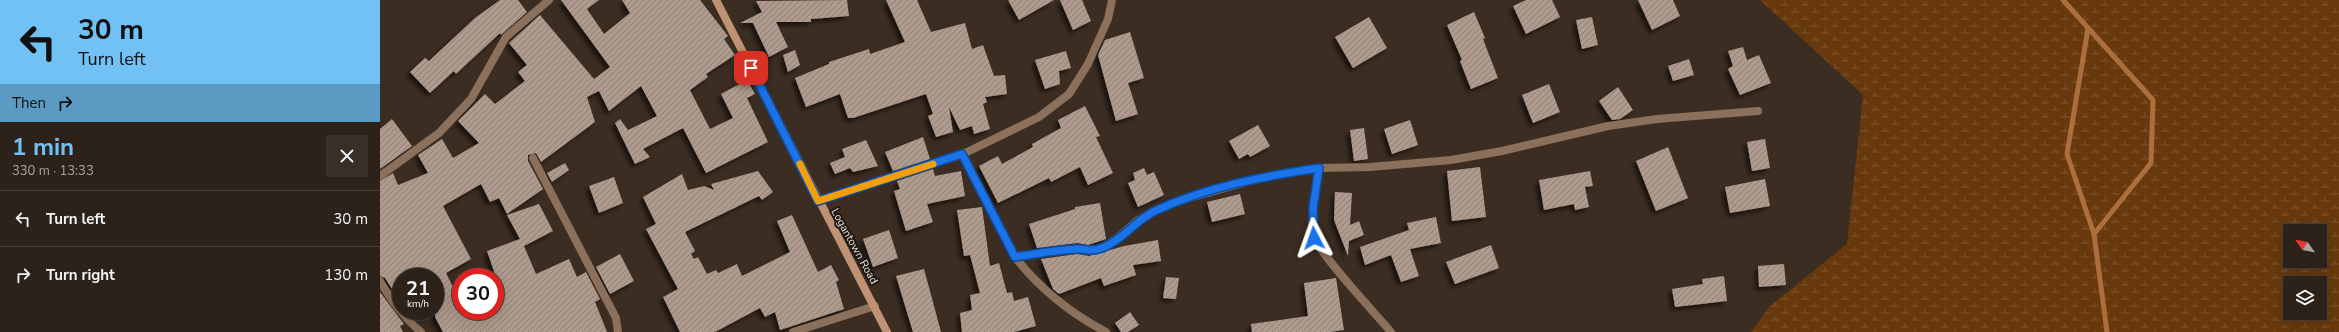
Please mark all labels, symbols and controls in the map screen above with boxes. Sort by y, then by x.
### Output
text: 30 m [78,11,144,49]
icon: left [12,16,64,68]
text: Turn left [78,47,146,71]
pin [734,51,768,85]
icon: arrive [740,57,762,79]
icon: right [54,92,76,114]
text: Then [12,93,46,113]
text: 1 min [12,131,74,163]
button: close [326,135,368,177]
text: 330 m · 13:33 [12,162,94,180]
street label: Logantown Road [828,206,882,287]
icon: left [12,208,34,230]
text: Turn left [46,209,105,229]
text: 30 m [333,209,368,229]
position arrow [1293,217,1335,259]
north arrow [2283,224,2327,268]
map controls [2283,224,2327,320]
icon: right [12,264,34,286]
text: Turn right [46,265,115,285]
text: 130 m [324,265,368,285]
speed limit sign: 30 [452,268,504,320]
text: 21 [406,275,430,302]
button: layers [2283,276,2327,320]
text: km/h [407,297,429,311]

